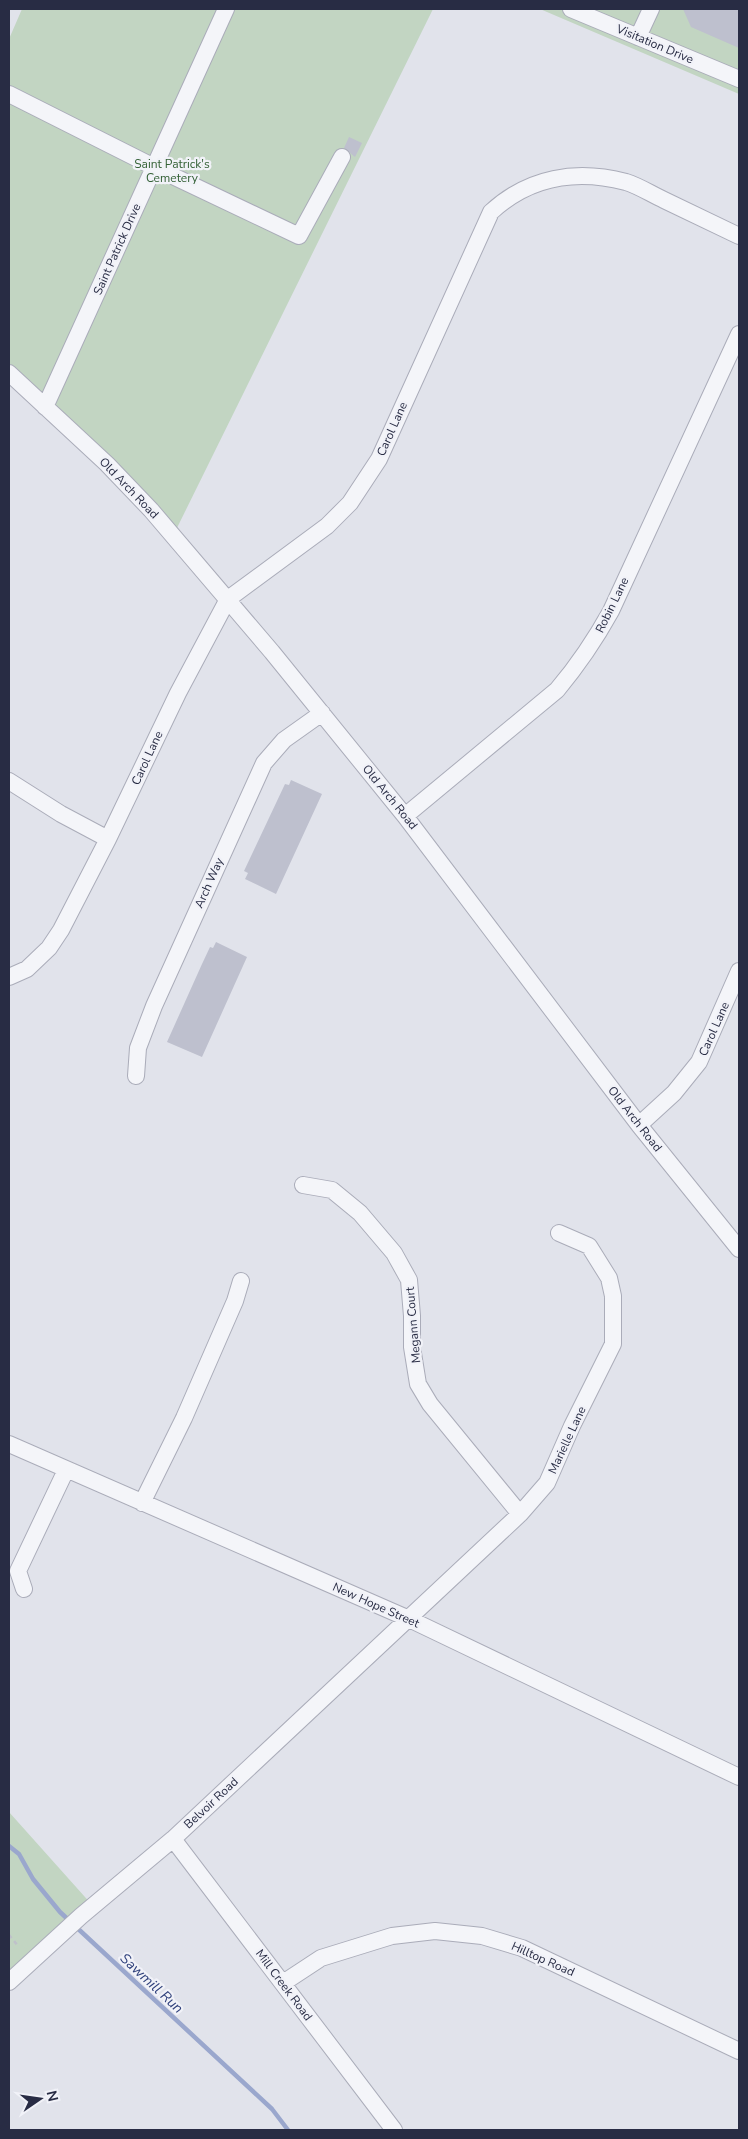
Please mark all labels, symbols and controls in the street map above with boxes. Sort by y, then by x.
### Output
street label: Visitation Drive [613,20,696,67]
park label: Saint Patrick's Cemetery [134,156,210,186]
street label: Saint Patrick Drive [90,201,144,297]
street label: Carol Lane [373,399,411,459]
street label: Old Arch Road [96,454,162,522]
street label: Robin Lane [592,574,632,636]
street label: Carol Lane [128,728,166,788]
street label: Old Arch Road [359,761,421,833]
street label: Arch Way [191,855,228,911]
street label: Carol Lane [695,999,733,1059]
street label: Old Arch Road [604,1083,666,1155]
street label: Megann Court [402,1285,424,1364]
street label: Marielle Lane [544,1404,590,1476]
street label: New Hope Street [330,1579,423,1632]
street label: Belvoir Road [180,1774,242,1832]
street label: Hilltop Road [509,1938,577,1980]
street label: Mill Creek Road [252,1946,316,2024]
water label: Sawmill Run [116,1949,187,2018]
north arrow [15,2074,65,2124]
text: N [42,2089,63,2103]

